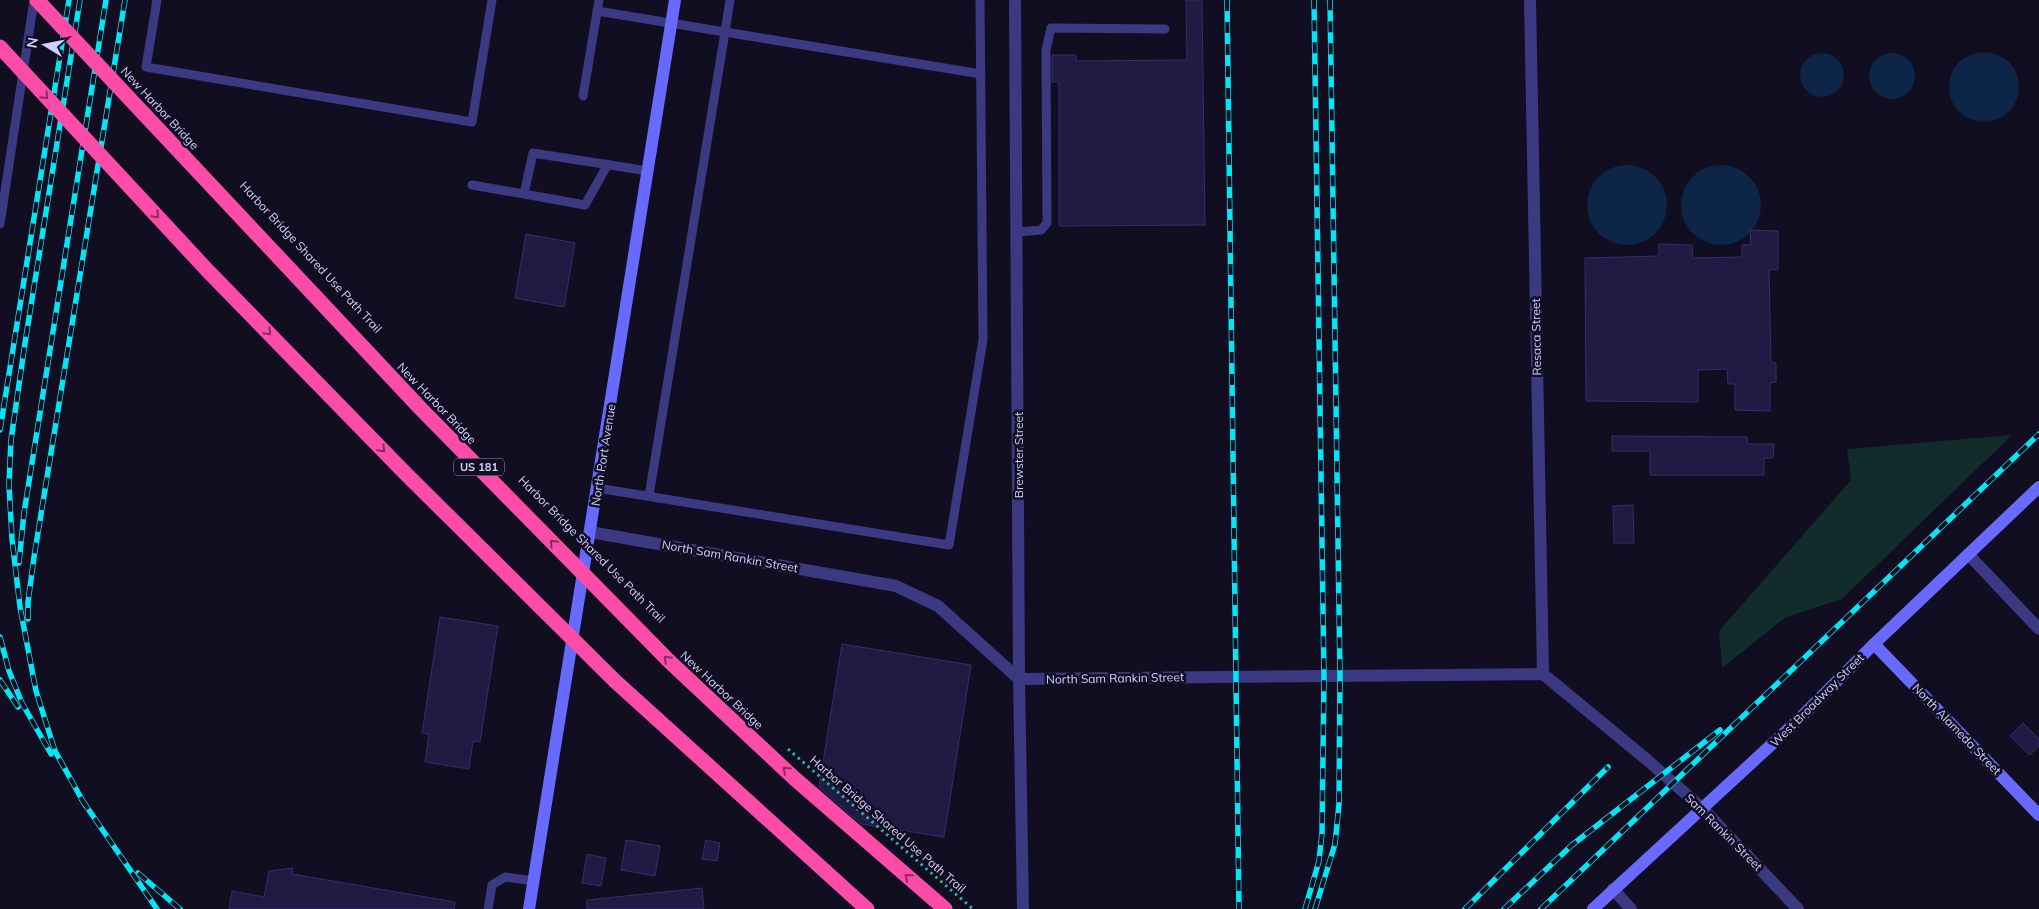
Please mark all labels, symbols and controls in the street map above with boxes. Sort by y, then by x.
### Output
north arrow [20,20,70,70]
text: N [22,36,42,50]
street label: New Harbor Bridge [118,64,202,152]
one-way arrow [39,90,48,99]
street label: Harbor Bridge Shared Use Path Trail [237,178,385,336]
one-way arrow [150,209,159,218]
street label: Resaca Street [1528,298,1544,376]
one-way arrow [262,327,271,336]
street label: New Harbor Bridge [394,359,480,447]
street label: North Port Avenue [588,403,618,507]
street label: Brewster Street [1011,412,1026,498]
one-way arrow [376,443,385,452]
road number: US 181 [454,458,504,476]
street label: Harbor Bridge Shared Use Path Trail [515,472,669,626]
street label: North Sam Rankin Street [661,537,799,575]
one-way arrow [550,540,559,549]
street label: New Harbor Bridge [678,648,766,732]
street label: West Broadway Street [1767,650,1867,750]
one-way arrow [664,656,673,665]
street label: North Sam Rankin Street [1046,669,1184,687]
street label: North Alameda Street [1909,680,2005,778]
street label: Harbor Bridge Shared Use Path Trail [807,752,969,896]
one-way arrow [782,767,791,776]
street label: Sam Rankin Street [1682,790,1766,874]
one-way arrow [905,874,914,883]

